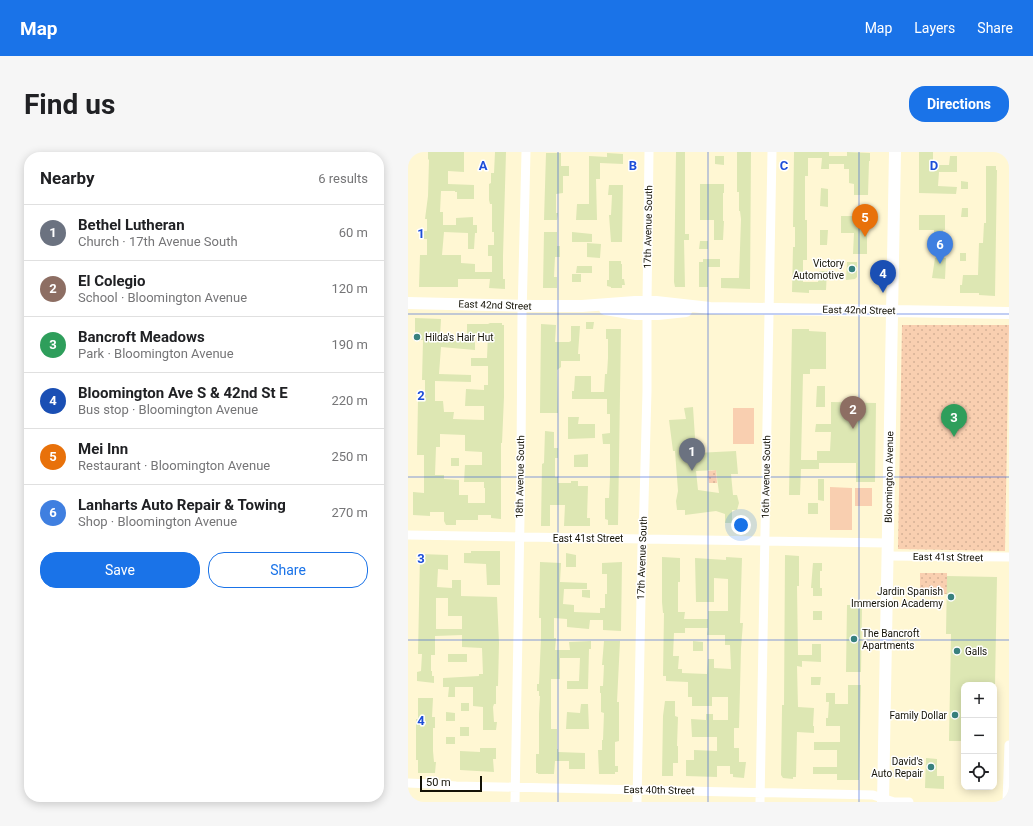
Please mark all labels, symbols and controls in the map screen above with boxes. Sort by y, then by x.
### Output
text: Map [20,17,58,40]
text: Map [865,20,892,36]
text: Layers [914,20,955,36]
text: Share [977,20,1013,36]
button: Directions [909,86,1009,122]
text: Find us [24,88,115,121]
text: A [479,158,488,173]
text: B [629,158,637,173]
text: C [780,158,789,173]
text: D [930,158,938,173]
text: Nearby [40,168,95,188]
text: 6 results [318,171,368,186]
street label: 17th Avenue South [642,185,654,269]
pin: 5 [852,204,878,237]
text: Bethel Lutheran [78,216,185,234]
text: 1 [49,225,57,240]
text: 60 m [339,225,368,240]
text: 1 [417,226,425,241]
pin: 6 [927,231,953,264]
text: Church · 17th Avenue South [78,234,238,249]
place label: Victory Automotive [793,258,844,281]
pin: 4 [870,260,896,293]
marker: Victory Automotive [847,264,857,274]
text: El Colegio [78,272,146,290]
text: 2 [49,281,57,296]
text: 120 m [331,281,368,296]
text: School · Bloomington Avenue [78,290,247,305]
street label: East 42nd Street [458,298,532,312]
street label: East 42nd Street [822,304,896,316]
text: Bancroft Meadows [78,328,205,346]
marker: Hilda's Hair Hut [412,332,422,342]
place label: Hilda's Hair Hut [425,332,494,343]
text: 3 [49,337,57,352]
text: 190 m [331,337,368,352]
text: Park · Bloomington Avenue [78,346,234,361]
text: Bloomington Ave S & 42nd St E [78,384,288,402]
text: 2 [417,388,425,403]
text: 4 [49,393,57,408]
text: 220 m [331,393,368,408]
pin: 2 [840,396,866,429]
text: Bus stop · Bloomington Avenue [78,402,258,417]
pin: 3 [941,404,967,437]
street label: Bloomington Avenue [883,431,895,523]
street label: 18th Avenue South [514,435,526,519]
street label: 16th Avenue South [760,435,772,519]
pin: 1 [679,438,705,471]
text: Mei Inn [78,440,128,458]
text: 5 [49,449,57,464]
text: 250 m [331,449,368,464]
text: Restaurant · Bloomington Avenue [78,458,270,473]
text: Lanharts Auto Repair & Towing [78,496,286,514]
text: 6 [49,505,57,520]
text: 270 m [331,505,368,520]
text: Shop · Bloomington Avenue [78,514,237,529]
your location [731,515,751,535]
street label: 17th Avenue South [635,516,649,600]
street label: East 41st Street [553,533,623,544]
text: 3 [417,551,425,566]
street label: East 41st Street [913,551,983,563]
button: Save [40,552,200,588]
button: Share [208,552,368,588]
place label: Jardin Spanish Immersion Academy [851,586,943,609]
marker: Jardin Spanish Immersion Academy [946,592,956,602]
place label: The Bancroft Apartments [862,628,919,651]
marker: The Bancroft Apartments [849,634,859,644]
marker: Galls [952,646,962,656]
place label: Galls [965,646,987,657]
map controls [961,682,997,790]
button: + [961,682,997,718]
place label: Family Dollar [889,710,948,721]
marker: Family Dollar [950,710,960,720]
text: 4 [417,713,425,728]
button: − [961,718,997,754]
button: locate [961,754,997,790]
place label: David's Auto Repair [871,756,924,779]
marker: David's Auto Repair [926,762,936,772]
scale bar [420,774,482,793]
text: 50 m [426,776,451,789]
street label: East 40th Street [623,784,695,796]

